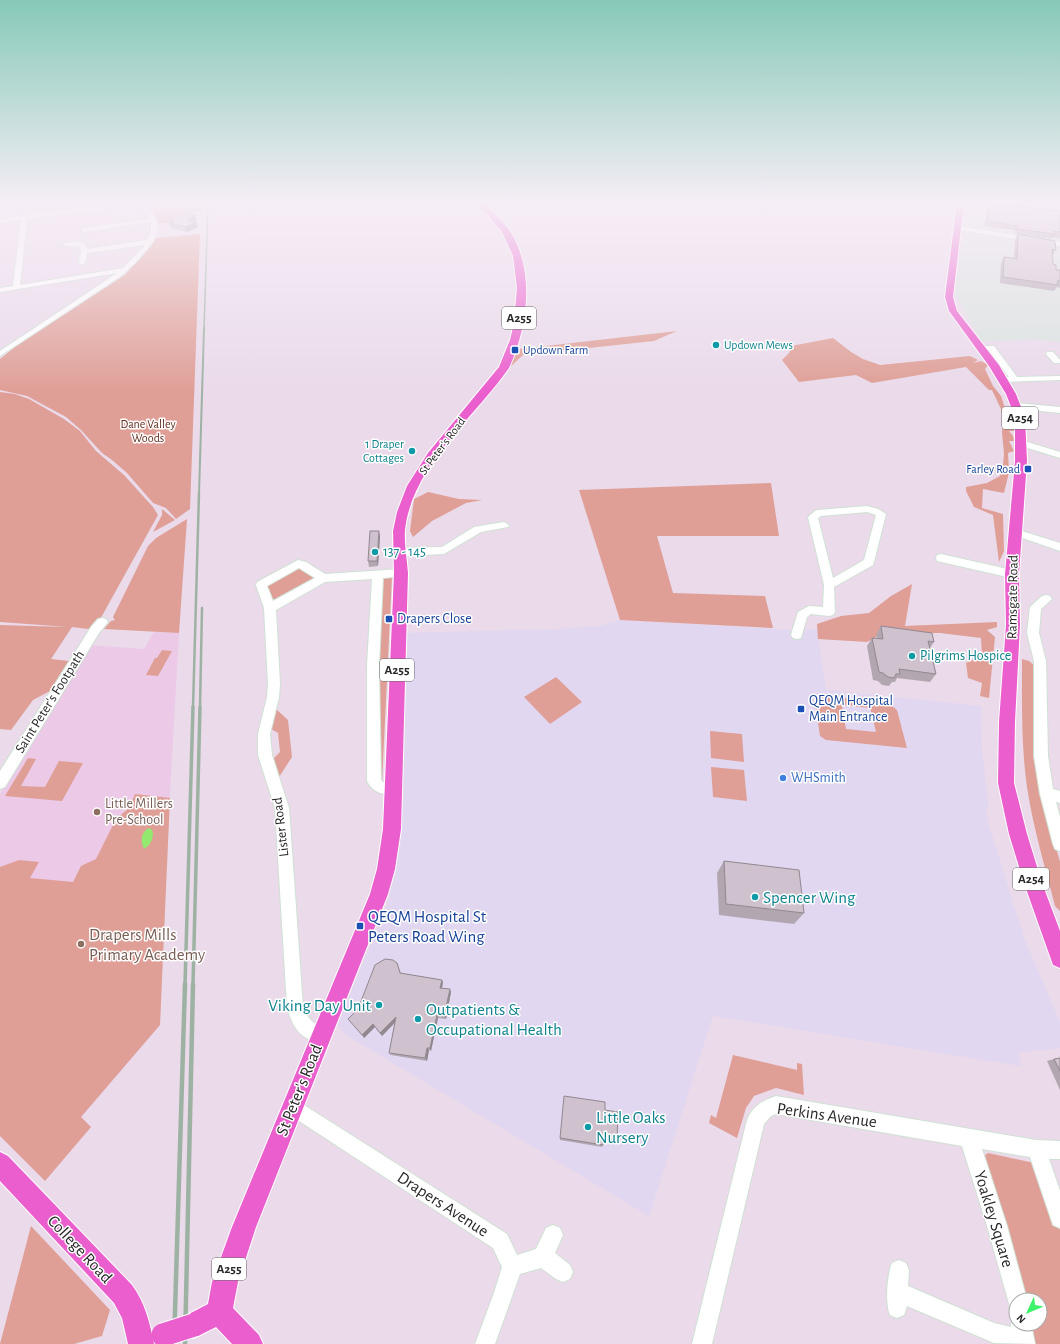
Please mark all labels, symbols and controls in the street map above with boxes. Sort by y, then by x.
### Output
road number: A255 [502,307,536,329]
place label: Updown Mews [724,339,793,351]
marker: Updown Mews [711,340,721,350]
place label: Updown Farm [523,344,588,356]
marker: Updown Farm [510,345,520,355]
road number: A254 [1002,407,1038,429]
street label: St Peter's Road [417,415,467,477]
park label: Dane Valley Woods [120,418,176,444]
place label: 1 Draper Cottages [363,438,404,464]
marker: 1 Draper Cottages [407,446,417,456]
place label: Farley Road [966,463,1020,476]
marker: Farley Road [1023,464,1033,474]
place label: 137 - 145 [383,545,426,559]
marker: 137 - 145 [370,547,380,557]
street label: Ramsgate Road [1005,555,1021,639]
place label: Drapers Close [397,612,472,626]
marker: Drapers Close [384,614,394,624]
street label: Saint Peter's Footpath [13,648,87,756]
place label: Pilgrims Hospice [920,649,1011,663]
marker: Pilgrims Hospice [907,651,917,661]
road number: A255 [380,659,414,681]
place label: QEQM Hospital Main Entrance [809,694,893,724]
marker: QEQM Hospital Main Entrance [796,704,806,714]
place label: WHSmith [791,771,846,785]
marker: WHSmith [778,773,788,783]
street label: Lister Road [270,796,292,858]
place label: Little Millers Pre-School [105,797,173,827]
marker: Little Millers Pre-School [92,807,102,817]
road number: A254 [1013,868,1049,890]
place label: Spencer Wing [763,889,856,906]
marker: Spencer Wing [750,892,760,902]
place label: QEQM Hospital St Peters Road Wing [368,908,487,945]
marker: QEQM Hospital St Peters Road Wing [355,921,365,931]
place label: Drapers Mills Primary Academy [89,926,206,964]
marker: Drapers Mills Primary Academy [76,939,86,949]
place label: Viking Day Unit [268,997,372,1015]
marker: Viking Day Unit [374,1000,384,1010]
place label: Outpatients & Occupational Health [426,1001,562,1038]
marker: Outpatients & Occupational Health [413,1014,423,1024]
street label: St Peter's Road [273,1042,325,1138]
street label: Perkins Avenue [776,1100,878,1130]
place label: Little Oaks Nursery [596,1109,666,1147]
marker: Little Oaks Nursery [583,1122,593,1132]
street label: Drapers Avenue [394,1168,492,1240]
street label: Yoakley Square [970,1169,1017,1270]
street label: College Road [45,1212,116,1286]
road number: A255 [212,1258,246,1280]
north arrow [1008,1292,1048,1332]
text: N [1015,1312,1028,1325]

